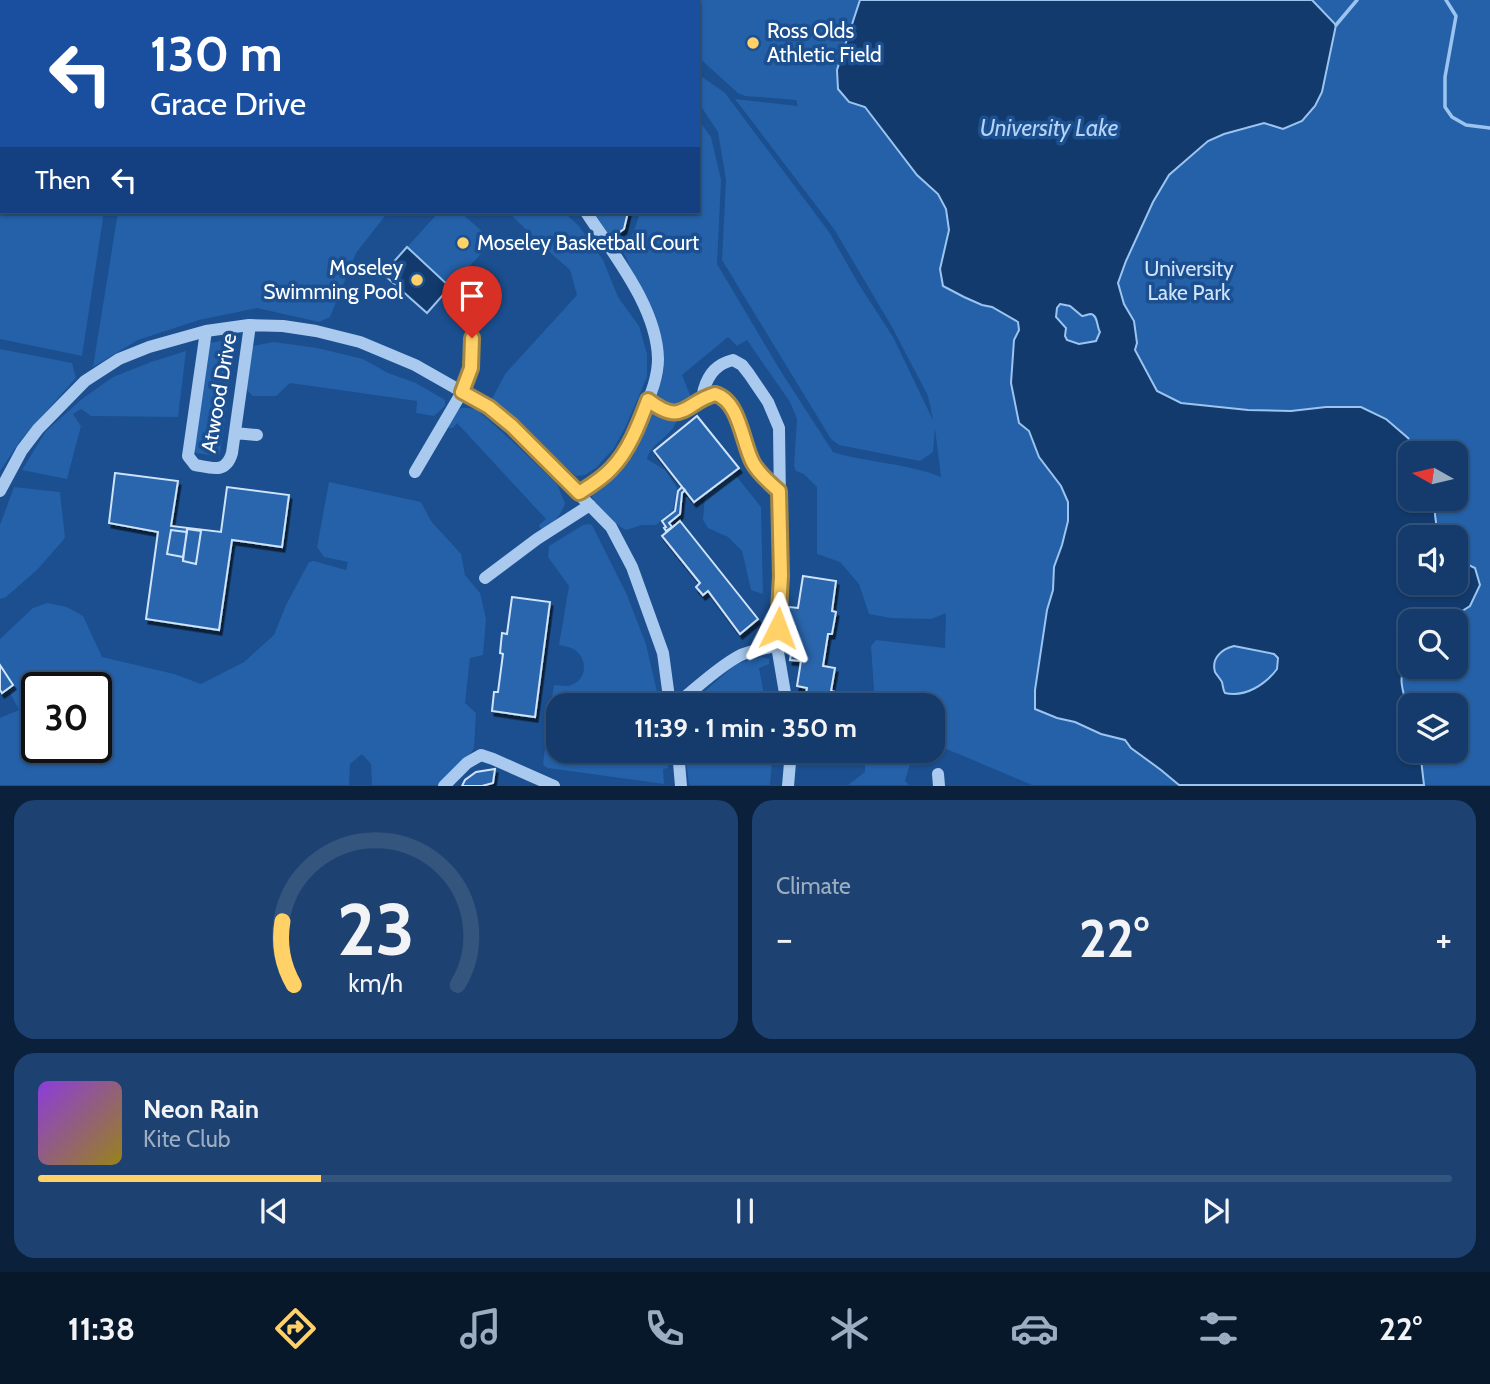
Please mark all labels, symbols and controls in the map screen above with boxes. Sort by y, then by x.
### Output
place label: Ross Olds Athletic Field [767,18,882,67]
text: 130 m [150,24,283,83]
icon: left [35,28,126,119]
marker: Ross Olds Athletic Field [745,35,761,51]
text: Grace Drive [150,84,306,123]
water label: University Lake [980,114,1118,142]
icon: left [105,161,143,199]
text: Then [35,164,91,196]
place label: Moseley Basketball Court [477,230,699,255]
marker: Moseley Basketball Court [455,235,471,251]
place label: Moseley Swimming Pool [263,255,403,304]
park label: University Lake Park [1144,256,1234,305]
pin [442,266,502,338]
marker: Moseley Swimming Pool [409,272,425,288]
icon: arrive [453,277,491,315]
street label: Atwood Drive [196,331,241,455]
north arrow [1398,441,1468,511]
map controls [1398,441,1468,763]
button: sound [1398,525,1468,595]
position arrow [741,591,815,665]
button: search [1398,609,1468,679]
speed limit sign: 30 [21,672,112,763]
button: layers [1398,693,1468,763]
text: 11:39 · 1 min · 350 m [634,712,857,744]
text: Climate [776,872,851,900]
text: 23 [337,886,415,974]
text: 22° [1079,907,1149,970]
text: − [776,915,793,962]
text: + [1435,915,1452,962]
text: km/h [349,968,403,998]
text: Neon Rain [143,1093,259,1125]
text: Kite Club [143,1125,230,1153]
icon: previous [255,1192,293,1230]
icon: pause [726,1192,764,1230]
icon: next [1197,1192,1235,1230]
icon: directions [271,1304,320,1353]
icon: music [456,1304,505,1353]
icon: phone [640,1304,689,1353]
icon: climate [825,1304,874,1353]
icon: car [1010,1304,1059,1353]
icon: filters [1194,1304,1243,1353]
text: 11:38 [68,1309,135,1348]
text: 22° [1379,1309,1422,1348]

